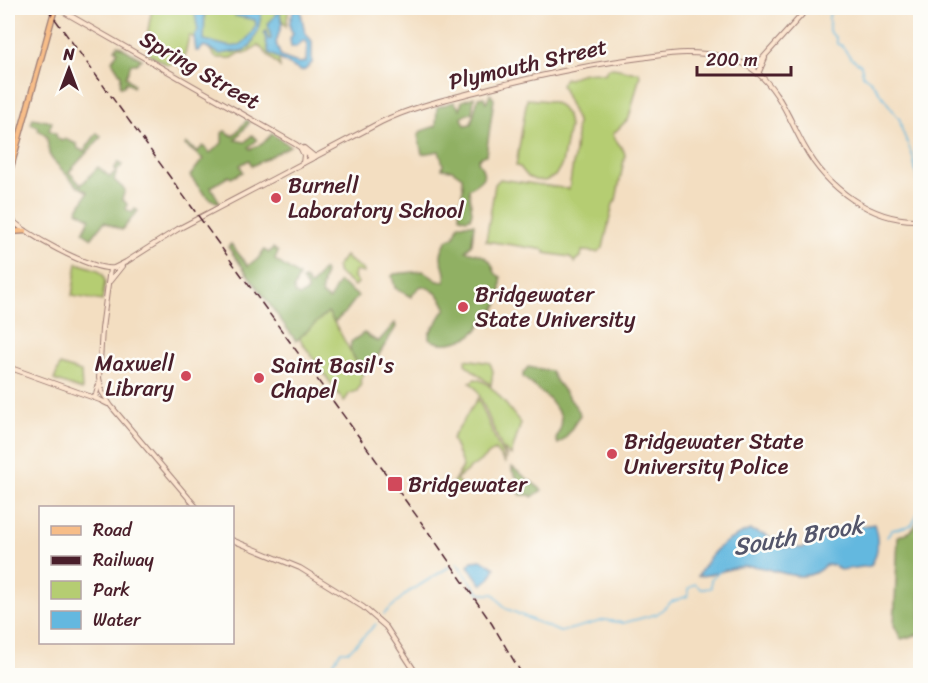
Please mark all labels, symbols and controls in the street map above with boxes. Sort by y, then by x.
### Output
street label: Spring Street [132,20,268,121]
street label: Plymouth Street [445,27,612,101]
north arrow [39,39,99,99]
scale bar [697,39,792,77]
text: N [62,40,75,69]
text: 200 m [706,44,758,76]
place label: Burnell Laboratory School [288,166,464,230]
marker: Burnell Laboratory School [269,191,283,205]
place label: Bridgewater State University [475,275,636,339]
marker: Bridgewater State University [456,300,470,314]
place label: Maxwell Library [95,344,175,408]
place label: Saint Basil's Chapel [271,346,395,410]
marker: Maxwell Library [179,369,193,383]
marker: Saint Basil's Chapel [252,371,266,385]
place label: Bridgewater State University Police [624,422,804,486]
marker: Bridgewater State University Police [605,447,619,461]
place label: Bridgewater [408,465,528,504]
marker: Bridgewater [386,475,404,493]
water label: South Brook [730,503,870,568]
legend [39,506,234,644]
text: Road [93,514,133,546]
text: Railway [93,544,155,576]
text: Park [93,574,130,606]
text: Water [93,604,142,636]

